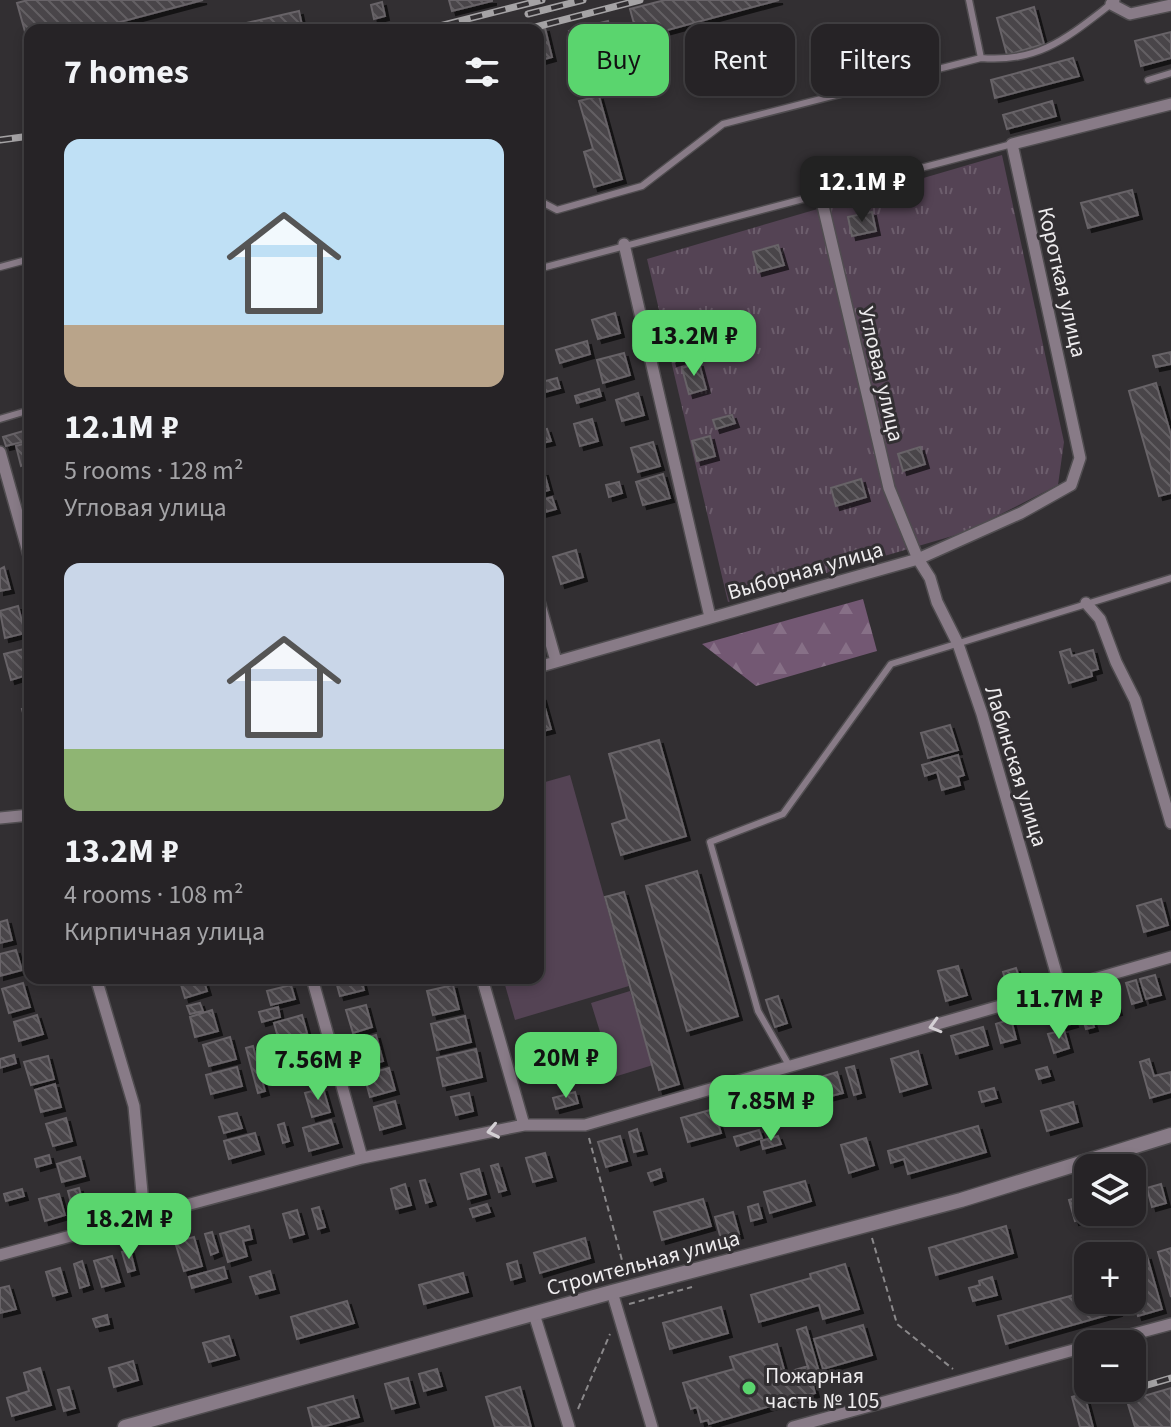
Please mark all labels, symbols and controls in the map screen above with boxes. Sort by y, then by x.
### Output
chip: Buy [568,24,669,96]
chip: Rent [685,24,795,96]
chip: Filters [811,24,939,96]
text: 7 homes [64,48,189,97]
icon: filters [460,50,504,94]
pin: 12.1M ₽ [788,156,936,224]
text: 12.1M ₽ [818,163,906,200]
icon: home [212,191,356,335]
street label: Короткая улица [1029,204,1095,361]
street label: Угловая улица [850,304,912,445]
pin: 13.2M ₽ [620,310,768,378]
text: 13.2M ₽ [650,317,738,354]
text: 12.1M ₽ [64,403,179,452]
text: 5 rooms · 128 m² [64,452,243,489]
text: Угловая улица [64,489,227,526]
street label: Выборная улица [724,533,887,608]
icon: home [212,615,356,759]
street label: Лабинская улица [976,682,1056,851]
text: 13.2M ₽ [64,827,179,876]
text: 4 rooms · 108 m² [64,876,243,913]
text: Кирпичная улица [64,913,265,950]
pin: 11.7M ₽ [985,973,1133,1041]
text: 11.7M ₽ [1015,980,1103,1017]
one-way arrow [928,1016,942,1033]
pin: 20M ₽ [510,1032,622,1100]
pin: 7.56M ₽ [244,1034,392,1102]
text: 20M ₽ [533,1039,599,1076]
text: 7.56M ₽ [274,1041,362,1078]
pin: 7.85M ₽ [697,1075,845,1143]
text: 7.85M ₽ [727,1082,815,1119]
one-way arrow [487,1122,501,1139]
map controls [1074,1154,1146,1402]
button: layers [1074,1154,1146,1226]
pin: 18.2M ₽ [55,1193,203,1261]
text: 18.2M ₽ [85,1200,173,1237]
street label: Строительная улица [543,1222,743,1304]
button: + [1074,1242,1146,1314]
button: − [1074,1330,1146,1402]
place label: Пожарная часть № 105 [765,1360,879,1417]
marker: Пожарная часть № 105 [740,1379,758,1397]

